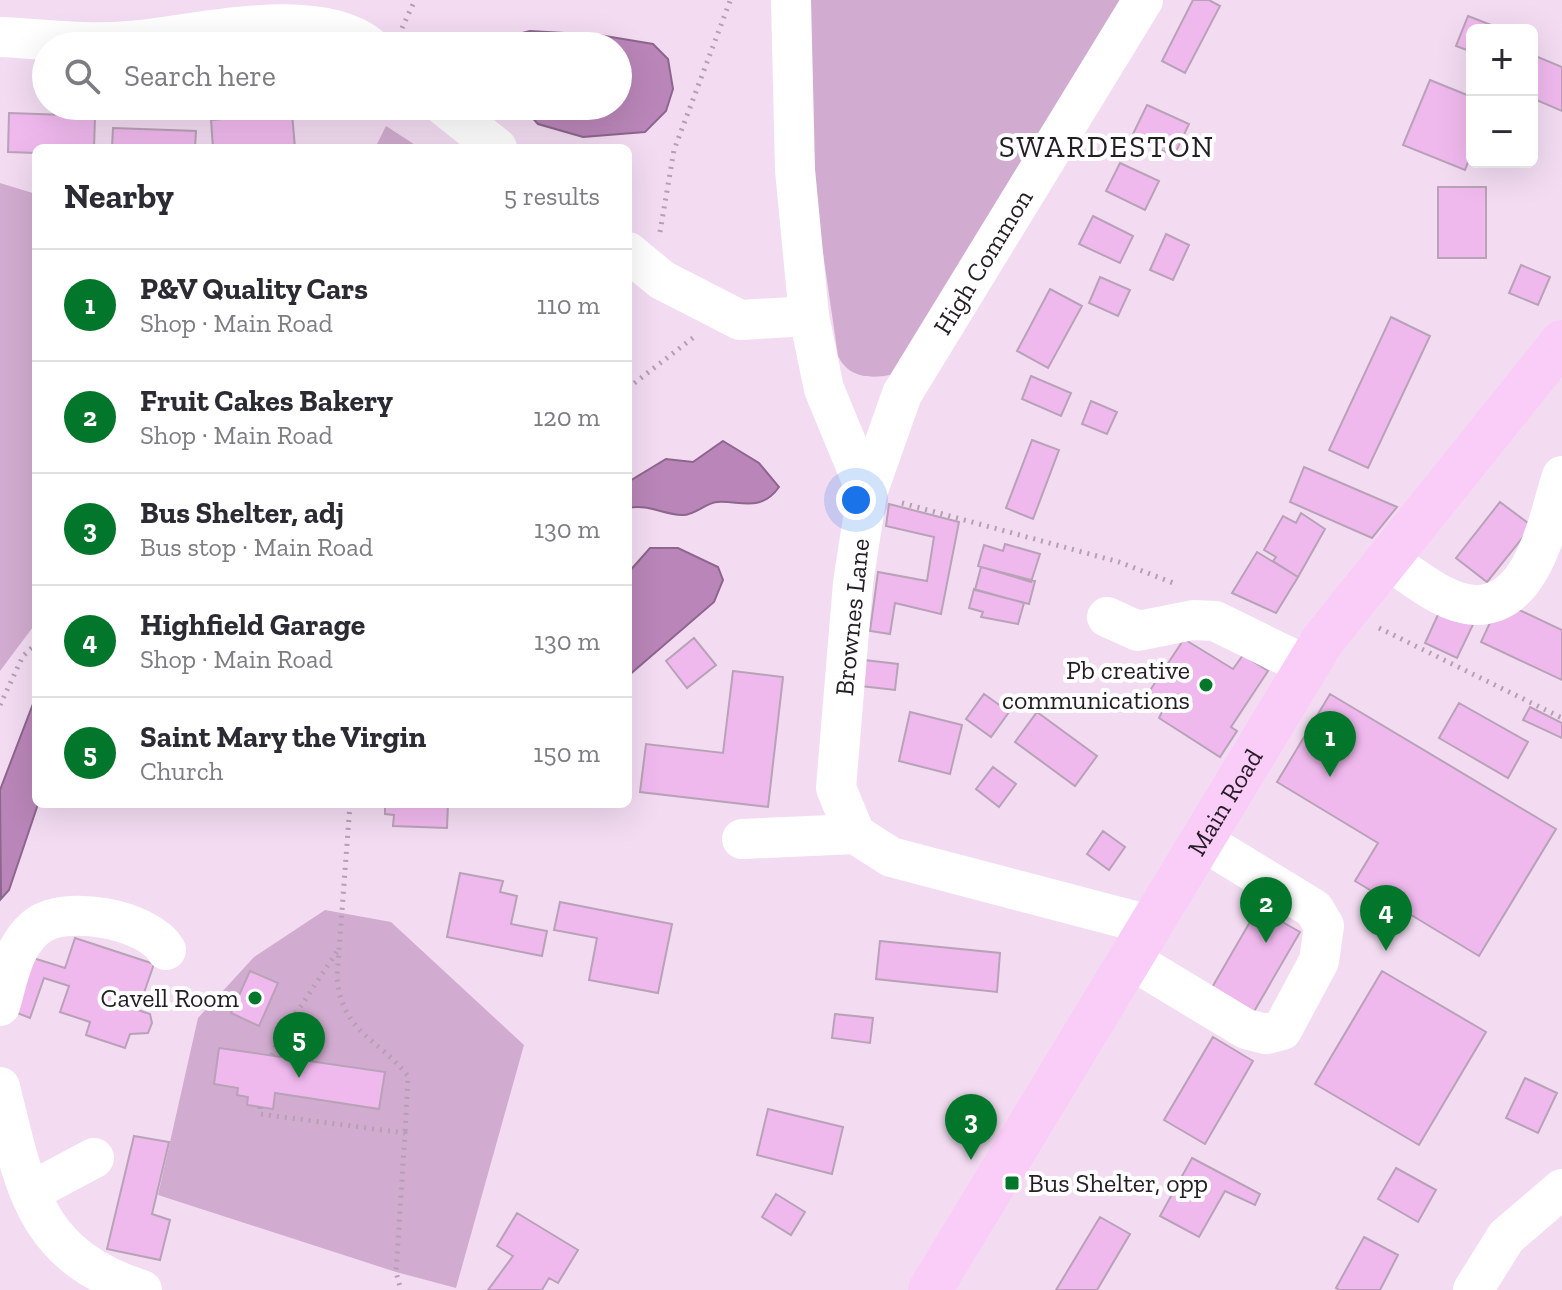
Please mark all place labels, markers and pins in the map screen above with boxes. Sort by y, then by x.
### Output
place label: Pb creative communications [1002,654,1190,716]
marker: Pb creative communications [1197,676,1215,694]
pin: 1 [1304,711,1356,777]
pin: 2 [1240,877,1292,943]
pin: 4 [1360,885,1412,951]
place label: Cavell Room [101,982,240,1014]
marker: Cavell Room [246,989,264,1007]
pin: 5 [273,1012,325,1078]
pin: 3 [945,1094,997,1160]
place label: Bus Shelter, opp [1028,1167,1208,1199]
marker: Bus Shelter, opp [1003,1174,1021,1192]

